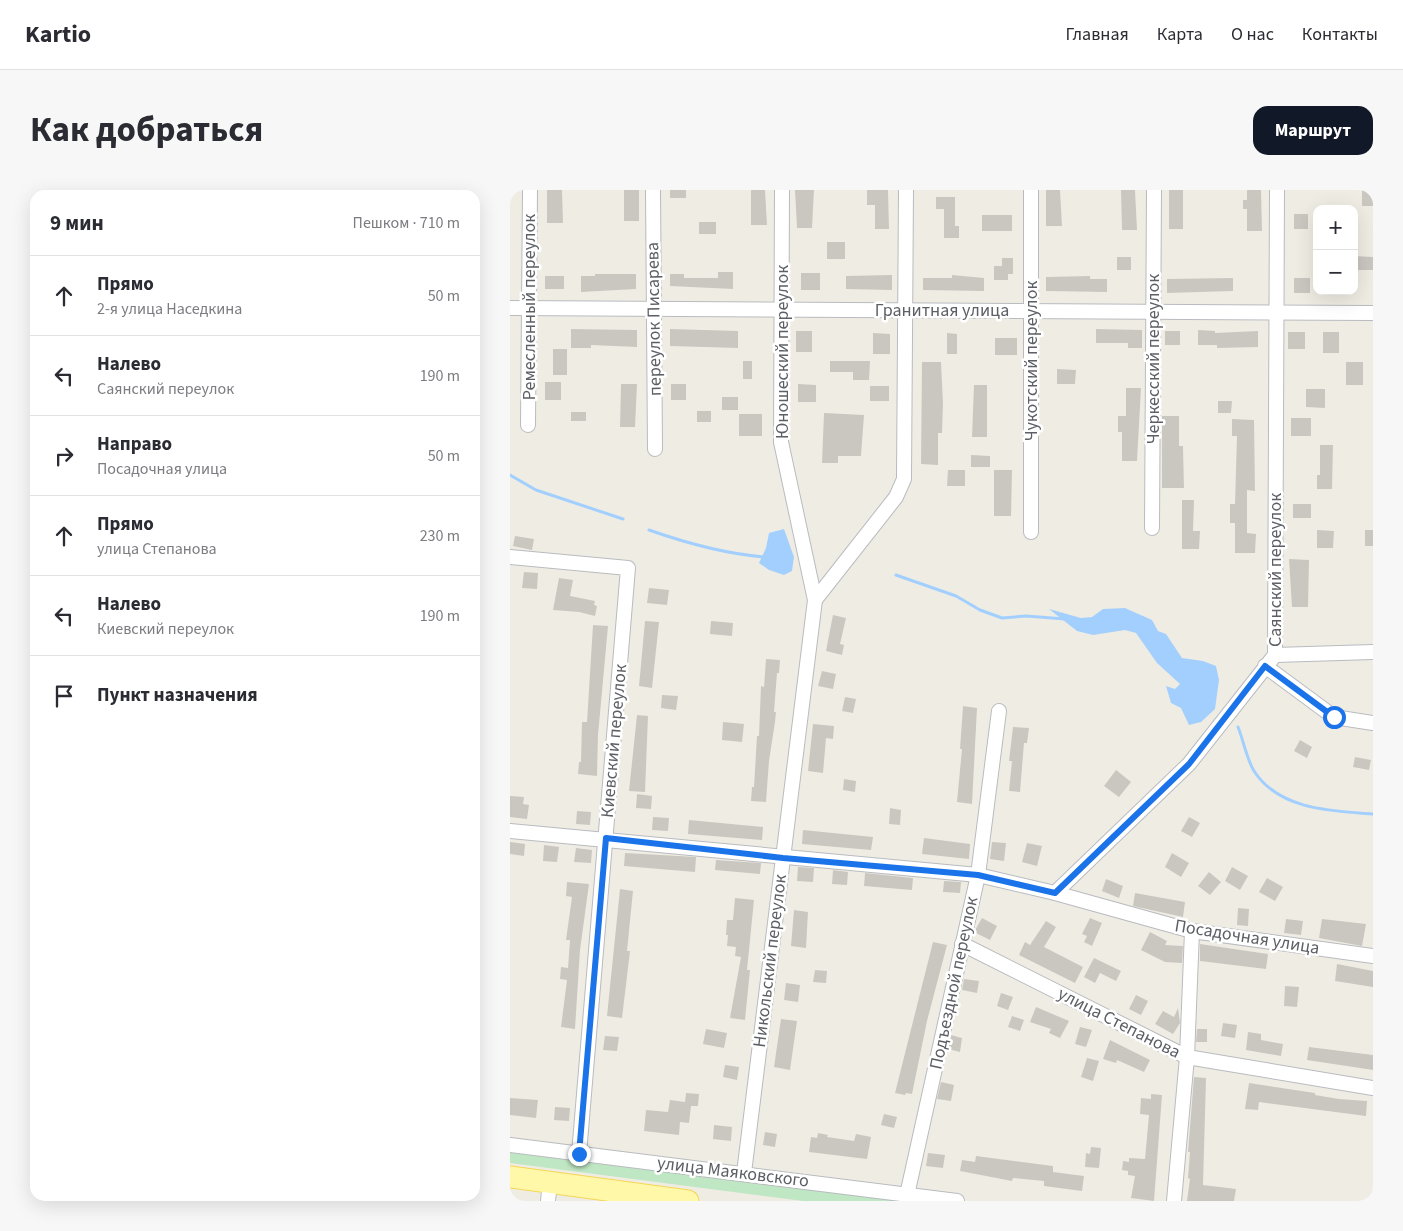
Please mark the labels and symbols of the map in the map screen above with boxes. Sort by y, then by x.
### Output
street label: Ремесленный переулок [517,214,542,400]
street label: переулок Писарева [640,242,668,396]
street label: Юношеский переулок [770,265,795,439]
street label: Черкесский переулок [1141,274,1166,444]
street label: Чукотский переулок [1019,281,1044,441]
street label: Гранитная улица [875,298,1009,323]
street label: Саянский переулок [1263,493,1288,647]
street label: Киевский переулок [595,663,633,819]
route start [1323,706,1346,729]
street label: Никольский переулок [747,873,793,1049]
street label: Подъездной переулок [923,894,985,1072]
street label: Посадочная улица [1173,913,1321,961]
street label: улица Степанова [1053,981,1185,1065]
route end [568,1143,591,1166]
street label: улица Маяковского [656,1150,810,1194]

